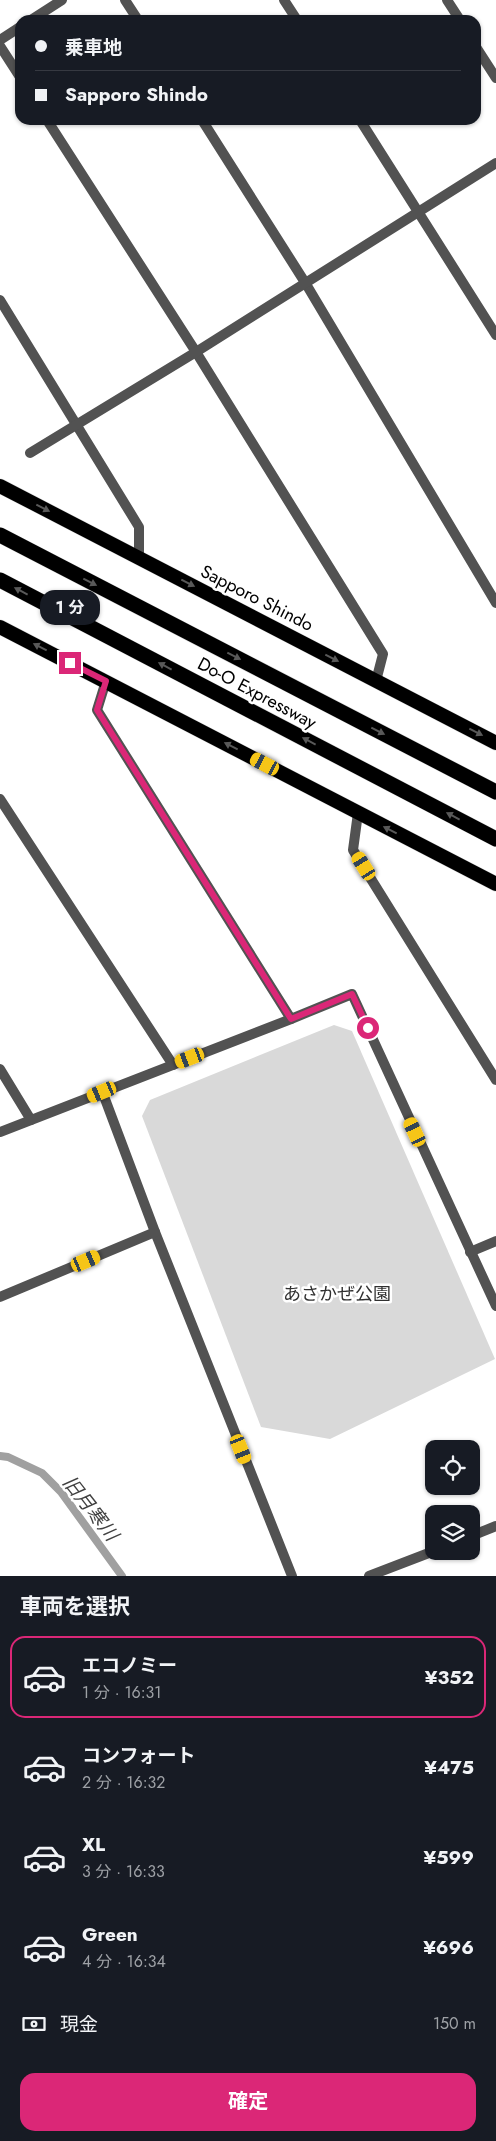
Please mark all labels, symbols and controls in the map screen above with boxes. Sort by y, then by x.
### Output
text: 乗車地 [65,34,122,61]
text: Sapporo Shindo [65,81,208,108]
one-way arrow [36,504,51,512]
street label: Sapporo Shindo [196,558,318,638]
one-way arrow [82,578,97,586]
one-way arrow [180,579,195,587]
one-way arrow [13,587,28,595]
callout: 1 分 [40,590,100,626]
text: 1 分 [56,596,84,619]
one-way arrow [33,643,47,651]
street label: Do-O Expressway [193,651,321,735]
route end [59,652,81,674]
one-way arrow [227,652,241,660]
one-way arrow [325,654,339,662]
one-way arrow [157,662,172,670]
one-way arrow [371,727,386,735]
one-way arrow [469,728,483,737]
one-way arrow [301,737,316,745]
one-way arrow [224,742,238,750]
car [248,751,281,777]
one-way arrow [446,812,460,820]
one-way arrow [383,826,397,834]
car [349,849,378,883]
route start [357,1017,379,1039]
car [173,1046,206,1070]
car [85,1079,118,1105]
car [401,1115,428,1149]
car [69,1248,102,1274]
park label: あさかぜ公園 [283,1281,391,1307]
car [228,1432,253,1466]
map controls [425,1440,480,1560]
button: locate [425,1440,480,1495]
water label: 旧月寒川 [57,1470,126,1548]
button: layers [425,1505,480,1560]
text: 車両を選択 [20,1590,130,1622]
text: エコノミー [82,1652,177,1679]
icon: car [22,1655,67,1700]
text: ¥352 [425,1664,474,1691]
text: 1 分 · 16:31 [82,1681,162,1704]
text: コンフォート [82,1742,195,1769]
icon: car [22,1745,67,1790]
text: ¥475 [424,1754,474,1781]
text: 2 分 · 16:32 [82,1771,165,1794]
text: XL [82,1831,105,1858]
icon: car [22,1835,67,1880]
text: ¥599 [424,1844,474,1871]
text: 3 分 · 16:33 [82,1860,165,1883]
text: Green [82,1921,138,1948]
icon: car [22,1925,67,1970]
text: ¥696 [423,1934,474,1961]
text: 4 分 · 16:34 [82,1950,166,1973]
icon: cash [20,2010,48,2038]
text: 現金 [60,2011,98,2038]
text: 150 m [433,2012,476,2035]
button: 確定 [20,2073,476,2131]

